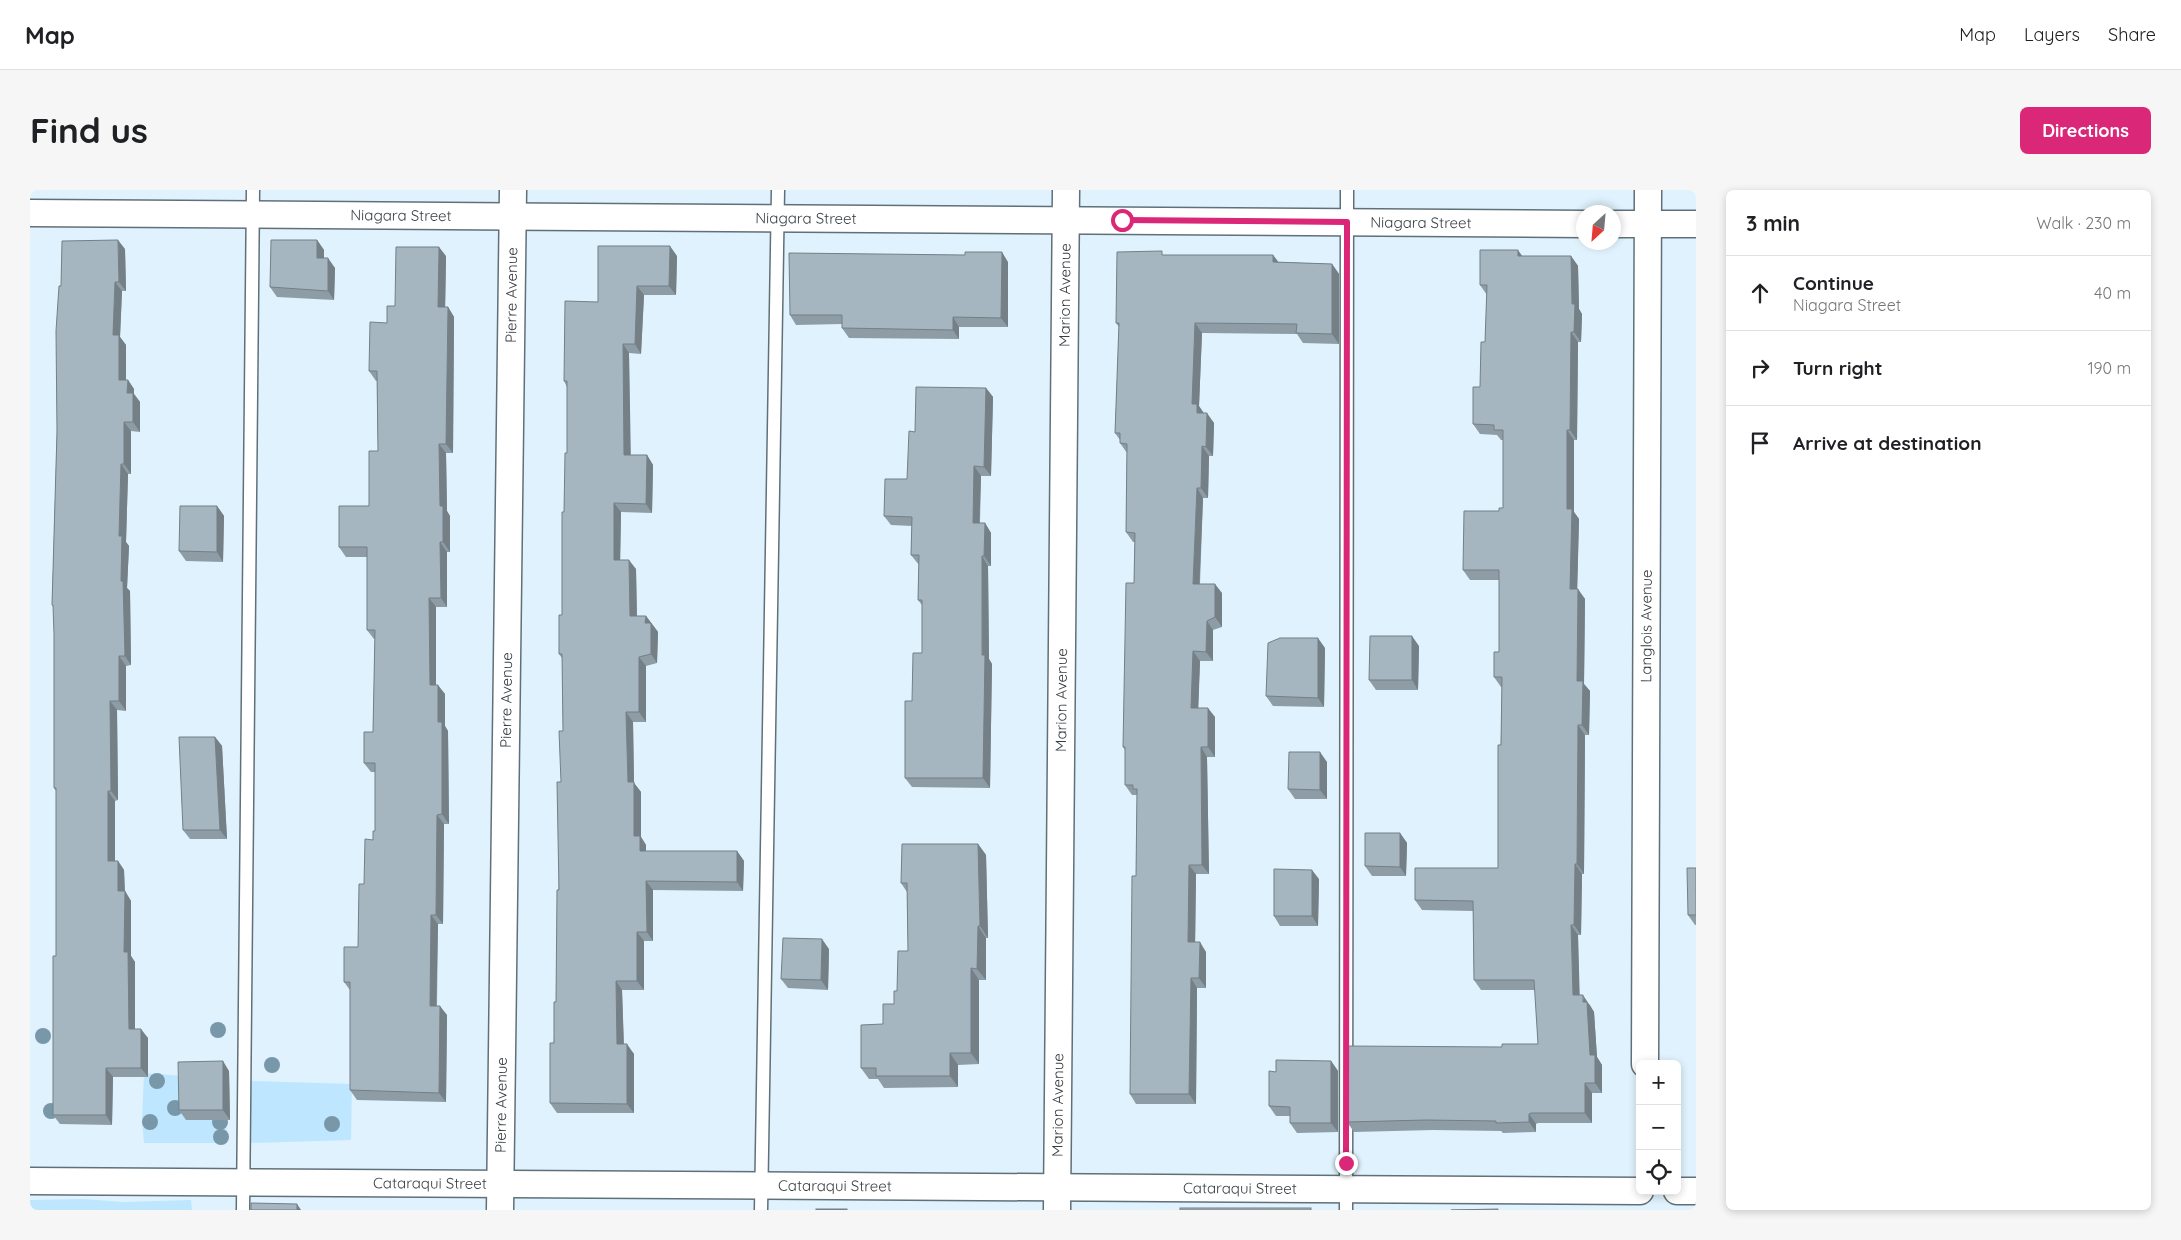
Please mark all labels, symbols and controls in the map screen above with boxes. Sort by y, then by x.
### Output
text: Map [25,20,75,50]
text: Map [1959,23,1996,46]
text: Layers [2024,23,2080,46]
text: Share [2108,23,2156,46]
button: Directions [2020,107,2151,154]
text: Find us [30,108,148,152]
street label: Niagara Street [350,205,452,225]
north arrow [1576,205,1621,250]
street label: Niagara Street [755,208,857,228]
route start [1111,209,1134,232]
text: 3 min [1746,210,1800,236]
street label: Niagara Street [1370,212,1472,232]
text: Walk · 230 m [2036,213,2131,233]
street label: Marion Avenue [1055,243,1075,347]
street label: Pierre Avenue [501,247,521,343]
text: Continue [1793,271,1874,295]
icon: ahead [1746,279,1774,307]
text: 40 m [2094,283,2131,303]
text: Niagara Street [1793,295,1901,315]
icon: right [1746,354,1774,382]
text: Turn right [1793,356,1882,380]
text: 190 m [2088,358,2131,378]
icon: arrive [1746,429,1774,457]
text: Arrive at destination [1793,431,1982,455]
street label: Langlois Avenue [1636,569,1656,683]
street label: Marion Avenue [1051,648,1071,752]
street label: Pierre Avenue [496,652,516,748]
street label: Marion Avenue [1047,1053,1067,1157]
street label: Pierre Avenue [491,1057,511,1153]
map controls [1636,1060,1681,1195]
button: + [1636,1060,1681,1105]
button: − [1636,1105,1681,1150]
button: locate [1636,1150,1681,1195]
route end [1335,1152,1358,1175]
street label: Cataraqui Street [373,1173,487,1193]
street label: Cataraqui Street [778,1176,892,1195]
street label: Cataraqui Street [1183,1178,1297,1198]

